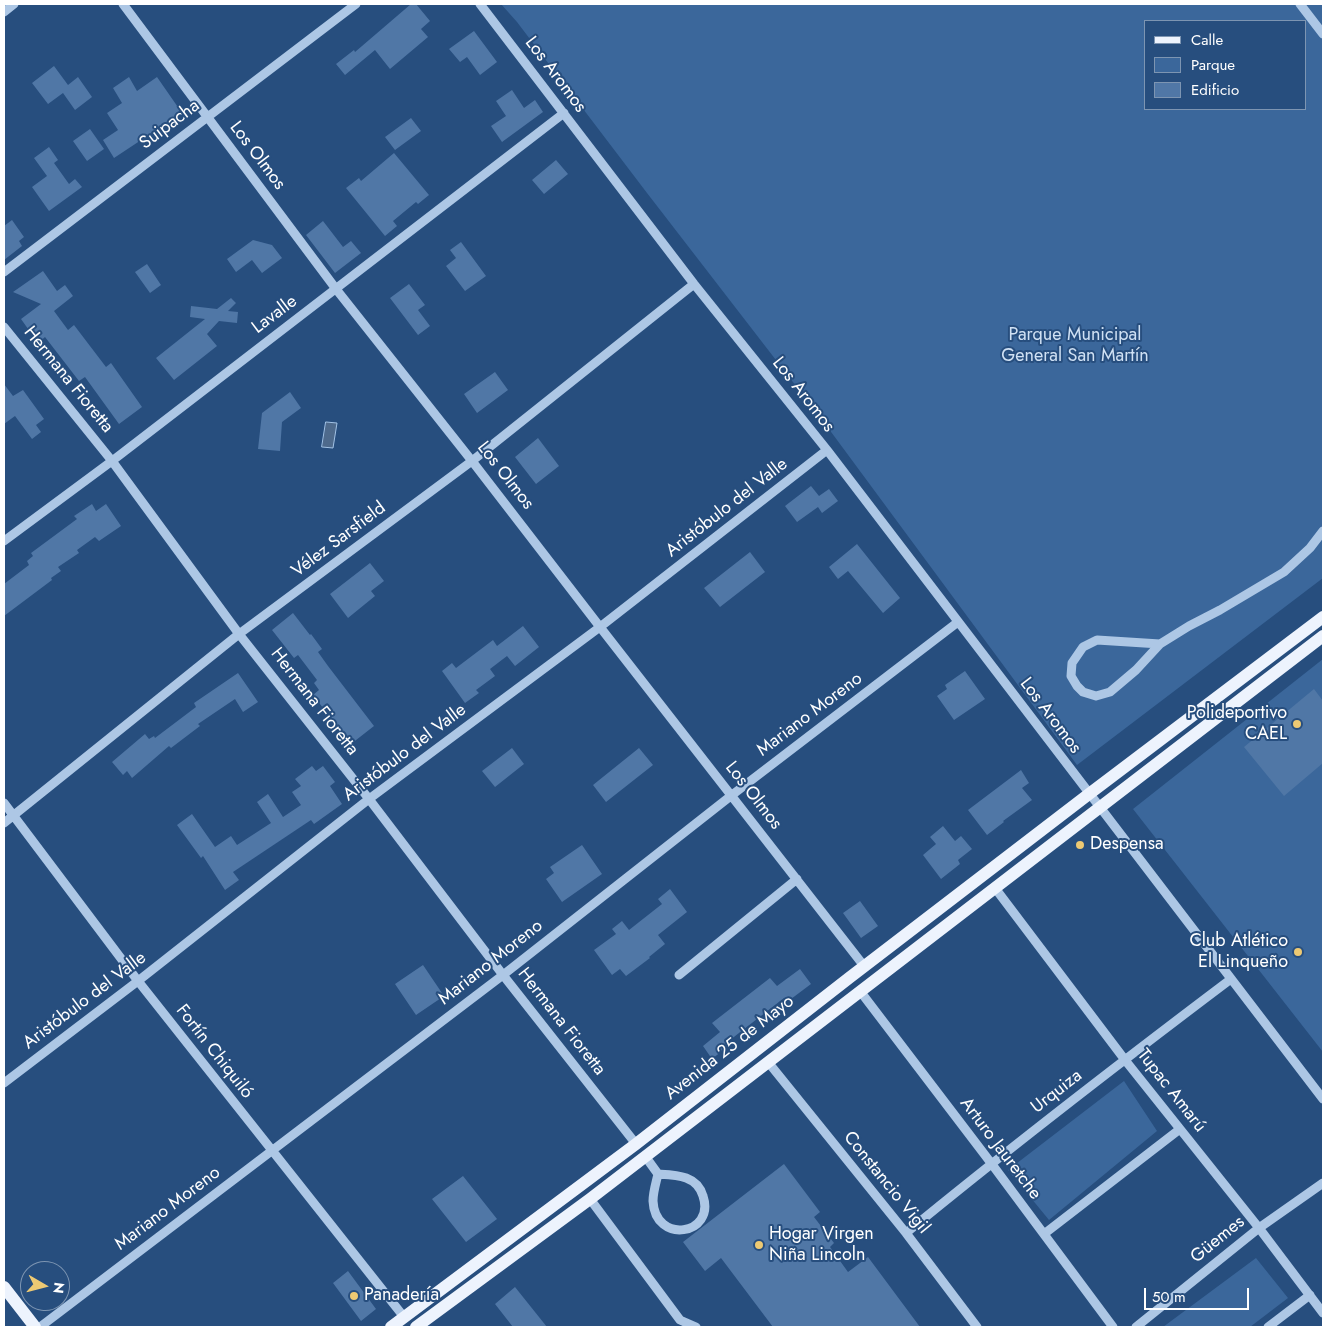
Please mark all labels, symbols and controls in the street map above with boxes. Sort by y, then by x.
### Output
legend [1144,20,1307,110]
text: Calle [1191,29,1223,51]
street label: Los Aromos [519,33,591,117]
text: Parque [1191,54,1235,76]
text: Edificio [1191,79,1239,101]
street label: Suipacha [136,95,204,155]
street label: Los Olmos [224,118,290,194]
street label: Lavalle [248,291,302,339]
street label: Hermana Fioretta [19,322,117,438]
park label: Parque Municipal General San Martín [1001,325,1149,368]
street label: Los Aromos [767,353,839,437]
street label: Los Olmos [472,438,538,514]
street label: Aristóbulo del Valle [662,454,792,562]
street label: Vélez Sarsfield [288,498,390,582]
street label: Hermana Fioretta [265,644,363,760]
street label: Mariano Moreno [753,668,867,762]
street label: Los Aromos [1014,674,1086,758]
street label: Aristóbulo del Valle [339,700,471,806]
place label: Polideportivo CAEL [1187,703,1287,746]
marker: Polideportivo CAEL [1291,718,1303,730]
street label: Los Olmos [720,758,786,834]
place label: Despensa [1090,834,1164,856]
marker: Despensa [1074,839,1086,851]
street label: Mariano Moreno [435,916,547,1010]
place label: Club Atlético El Linqueño [1189,931,1288,974]
marker: Club Atlético El Linqueño [1292,946,1304,958]
street label: Aristóbulo del Valle [19,948,151,1054]
street label: Hermana Fioretta [512,964,610,1080]
street label: Avenida 25 de Mayo [661,991,799,1105]
street label: Fortín Chiquiló [171,1001,257,1103]
street label: Tupac Amarú [1132,1045,1210,1137]
street label: Urquiza [1027,1065,1087,1119]
street label: Arturo Jauretche [955,1094,1045,1204]
street label: Constancio Vigil [838,1127,934,1239]
street label: Mariano Moreno [111,1162,225,1256]
street label: Güemes [1187,1212,1249,1268]
place label: Hogar Virgen Niña Lincoln [769,1224,874,1266]
marker: Hogar Virgen Niña Lincoln [753,1239,765,1251]
north arrow [20,1261,70,1311]
scale bar [1147,1278,1252,1310]
text: N [48,1281,70,1295]
place label: Panadería [364,1285,439,1307]
text: 50 m [1152,1286,1186,1308]
marker: Panadería [348,1290,360,1302]

